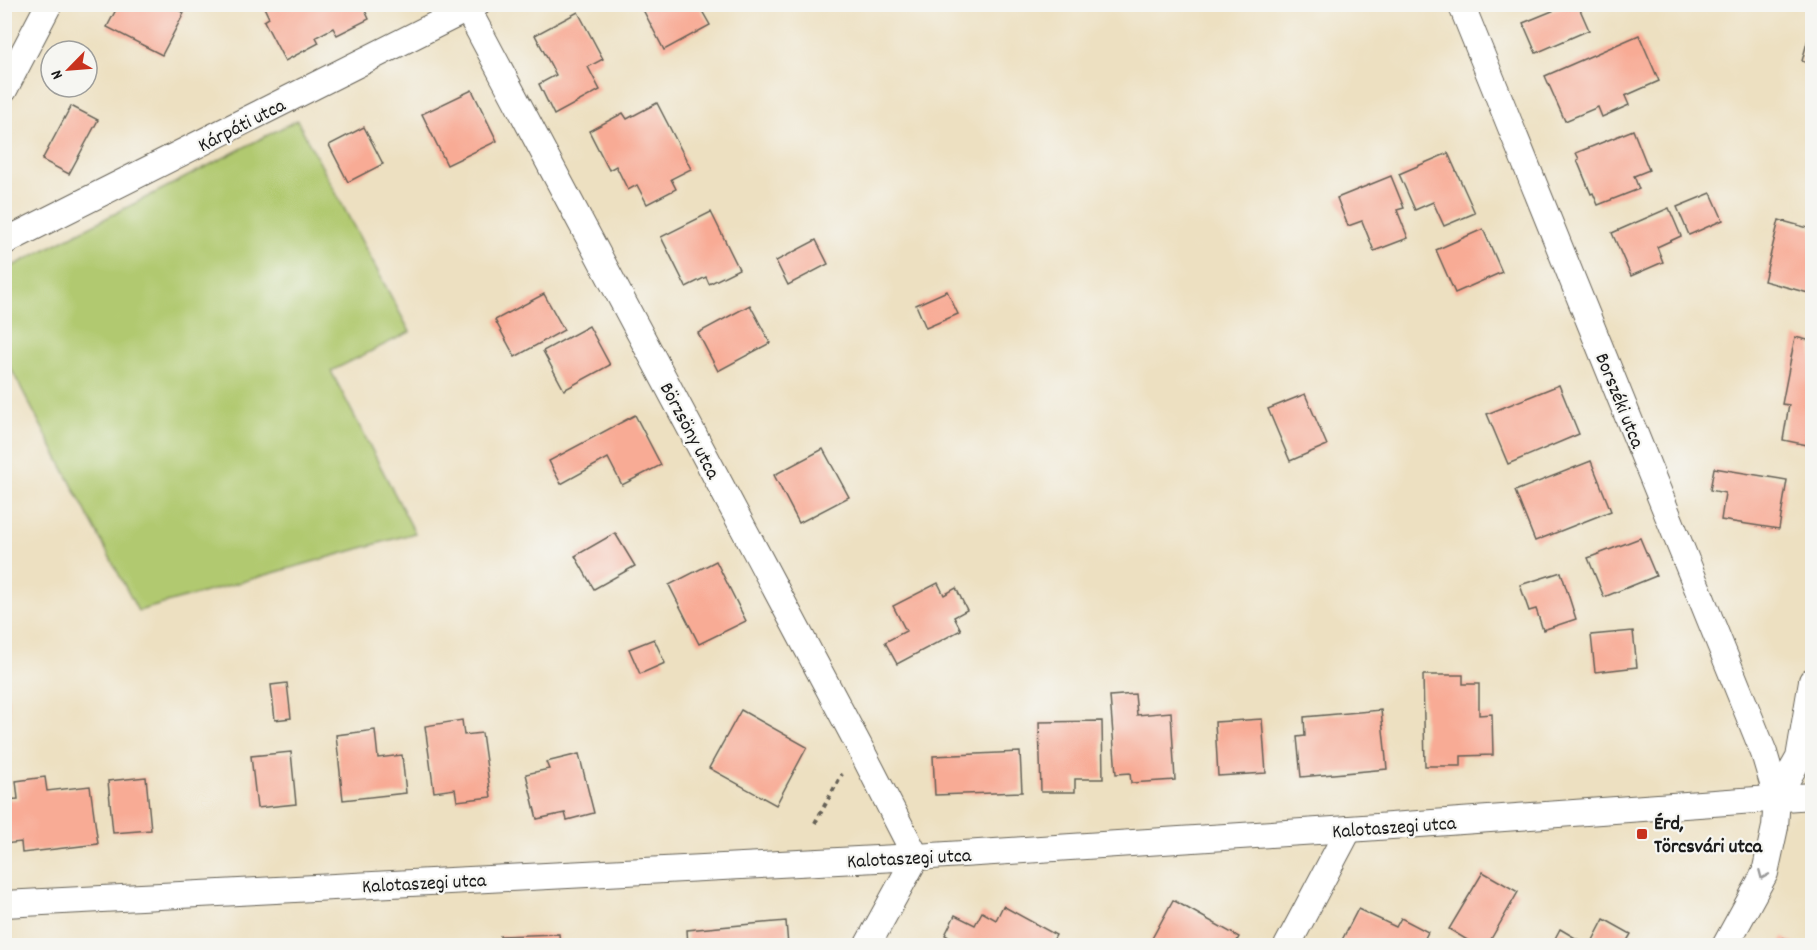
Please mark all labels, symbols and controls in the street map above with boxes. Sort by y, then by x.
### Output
north arrow [39,39,99,99]
text: N [46,66,70,83]
street label: Kárpáti utca [194,92,292,161]
street label: Borszéki utca [1586,349,1650,453]
street label: Börzsöny utca [651,378,726,485]
street label: Kalotaszegi utca [1331,811,1458,847]
place label: Érd, Törcsvári utca [1654,811,1763,862]
marker: Érd, Törcsvári utca [1635,827,1649,841]
street label: Kalotaszegi utca [846,843,973,877]
street label: Kalotaszegi utca [361,868,488,902]
one-way arrow [1758,868,1770,879]

